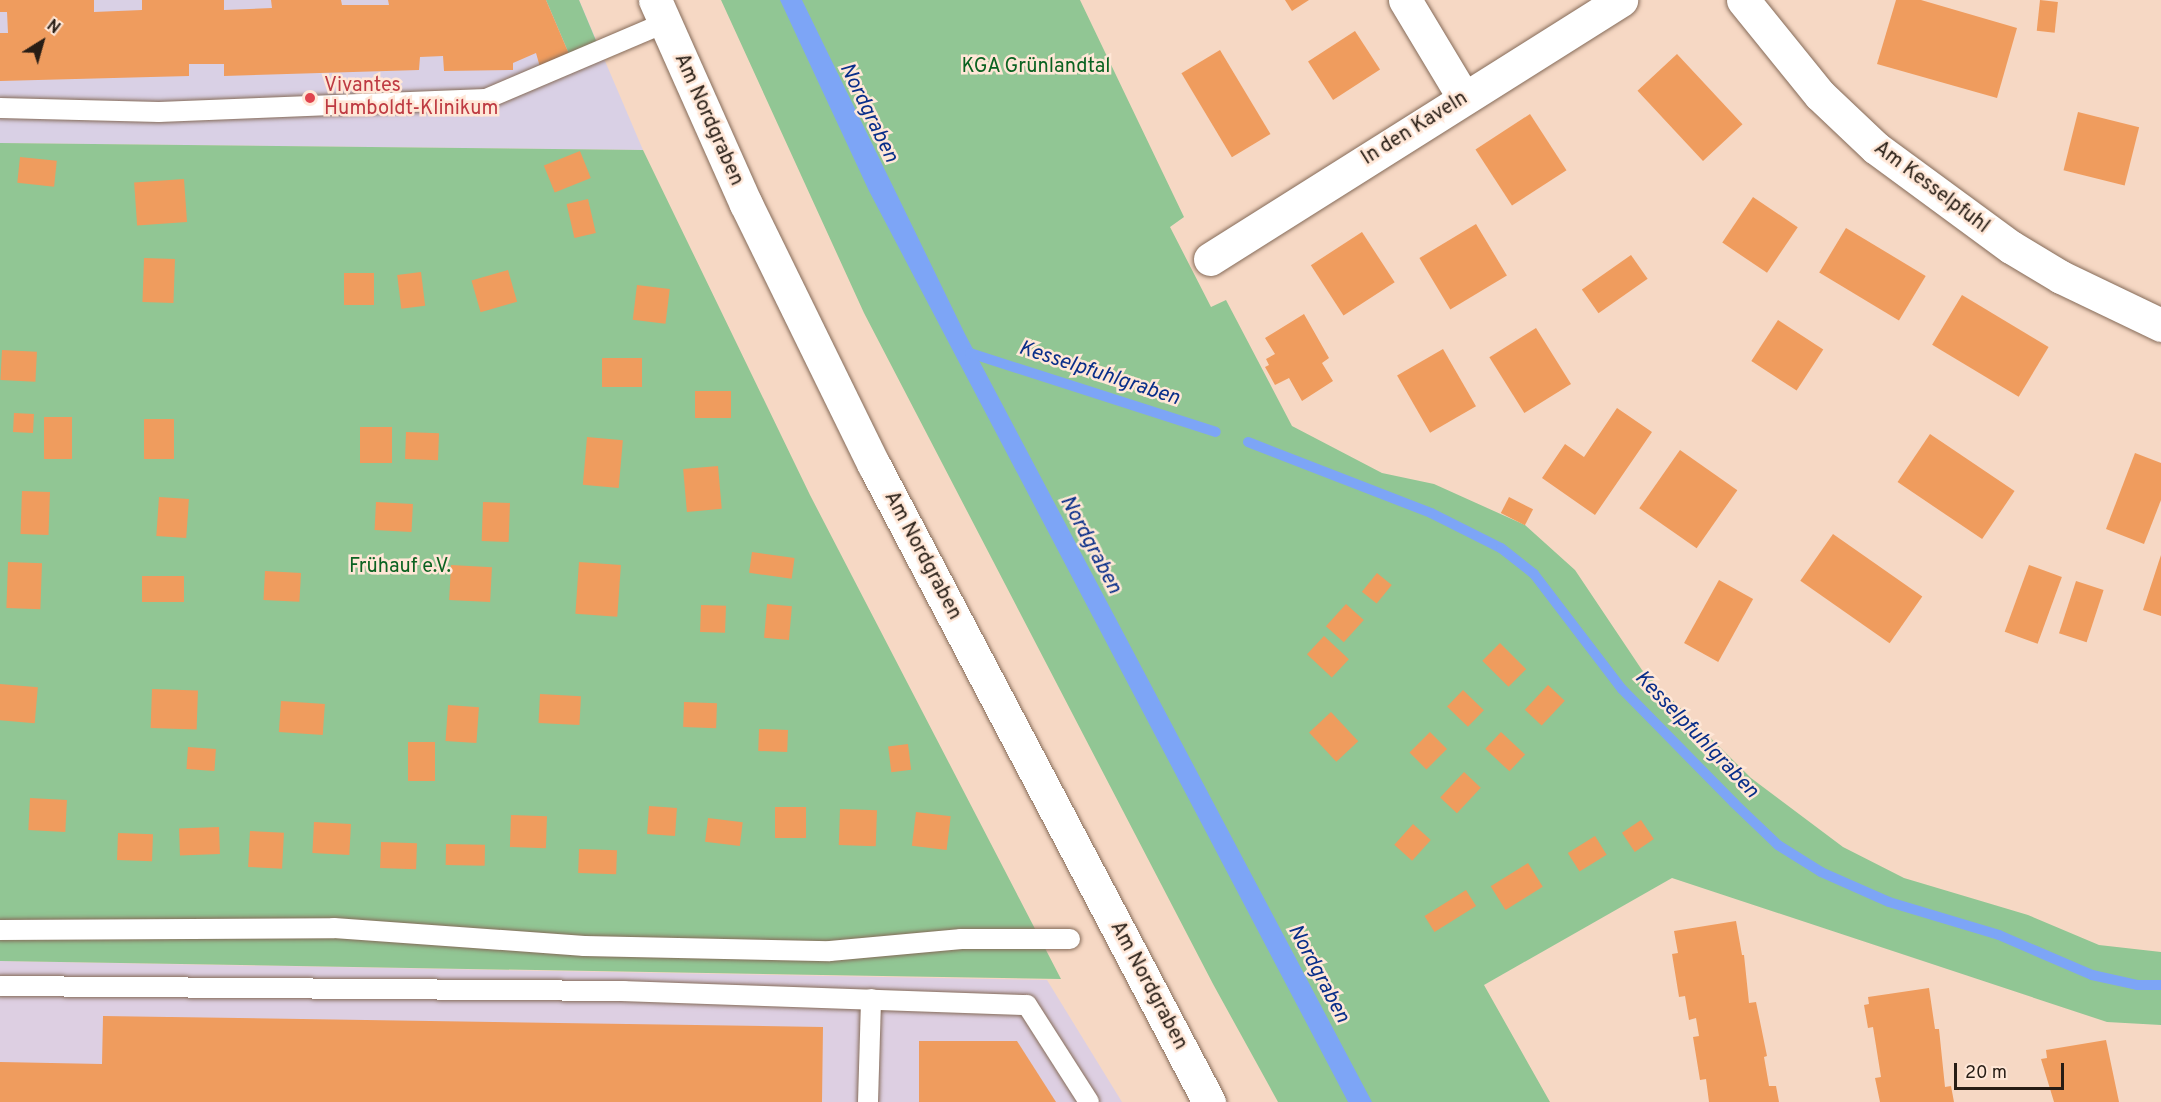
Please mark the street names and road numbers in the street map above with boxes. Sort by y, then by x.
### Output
street label: Am Nordgraben [668,50,748,190]
street label: In den Kaveln [1358,87,1472,171]
street label: Am Kesselpfuhl [1869,137,1993,239]
street label: Am Nordgraben [878,488,966,624]
street label: Am Nordgraben [1104,918,1192,1054]

